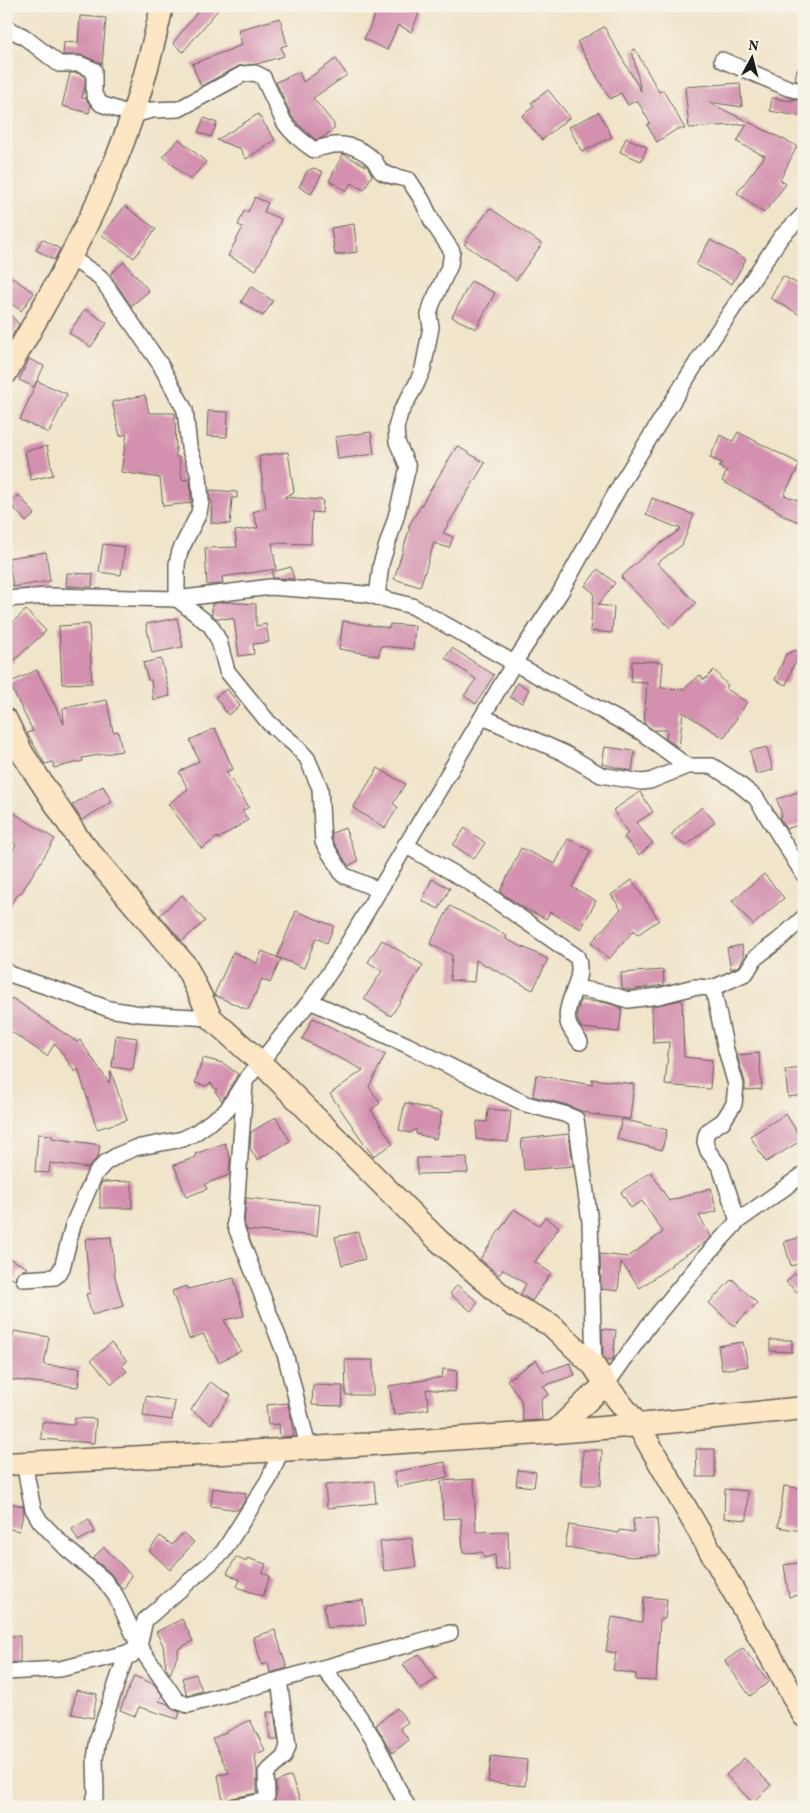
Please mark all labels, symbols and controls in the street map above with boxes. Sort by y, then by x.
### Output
north arrow [728,32,778,82]
text: N [747,37,760,57]

